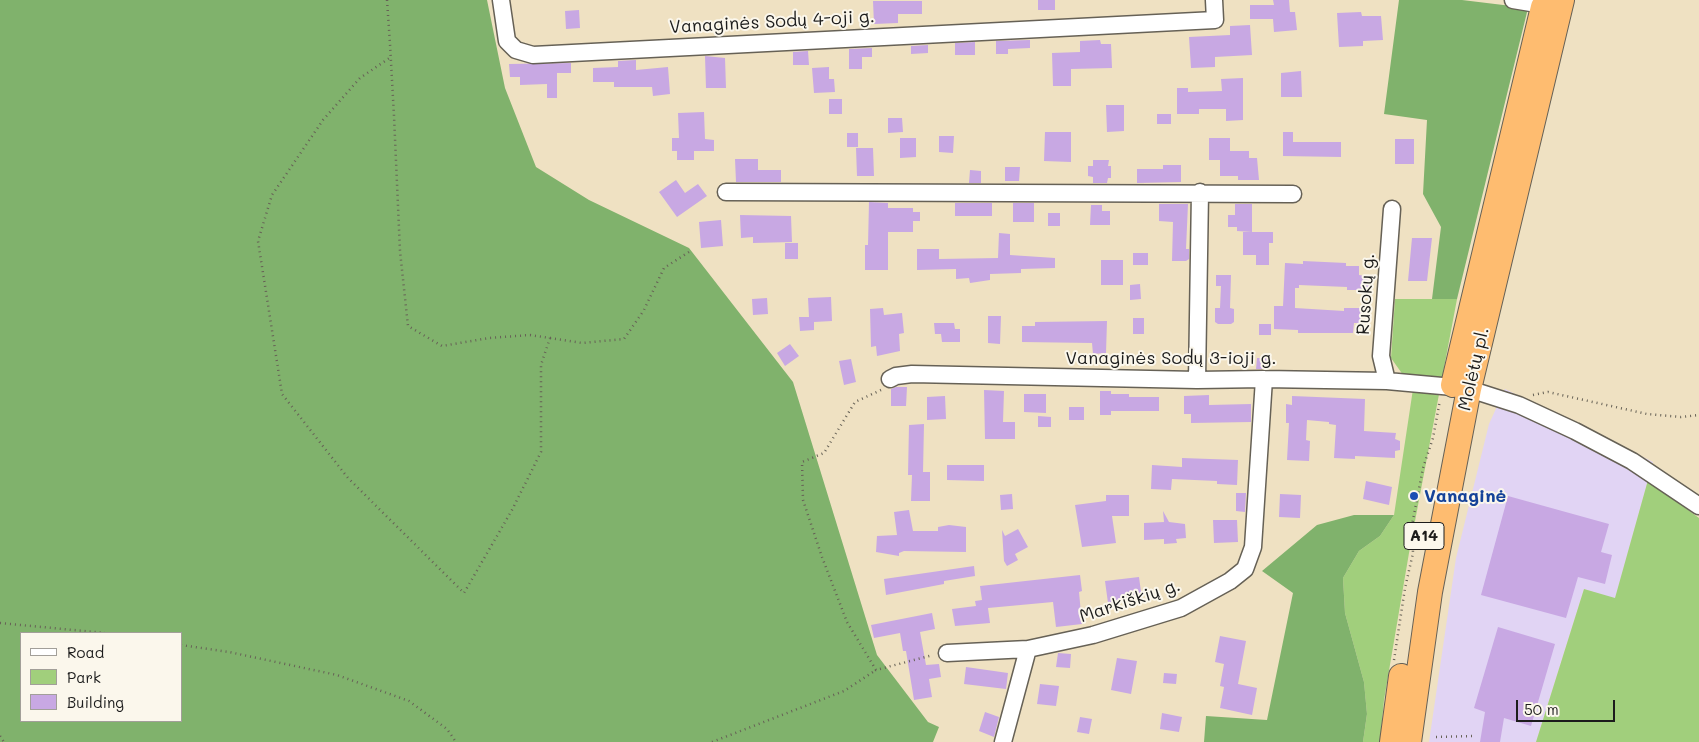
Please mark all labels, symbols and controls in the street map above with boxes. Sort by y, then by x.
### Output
street label: Vanaginės Sodų 4-oji g. [669,6,875,38]
street label: Rusokų g. [1352,252,1380,336]
street label: Molėtų pl. [1454,325,1494,413]
street label: Vanaginės Sodų 3-ioji g. [1065,347,1277,369]
place label: Vanaginė [1424,485,1506,507]
marker: Vanaginė [1408,490,1420,502]
road number: A14 [1404,522,1444,550]
street label: Markiškių g. [1077,575,1183,627]
legend [20,632,182,722]
text: Road [67,642,104,662]
text: Park [67,667,101,687]
scale bar [1519,690,1618,722]
text: Building [67,692,124,712]
text: 50 m [1524,699,1559,719]

